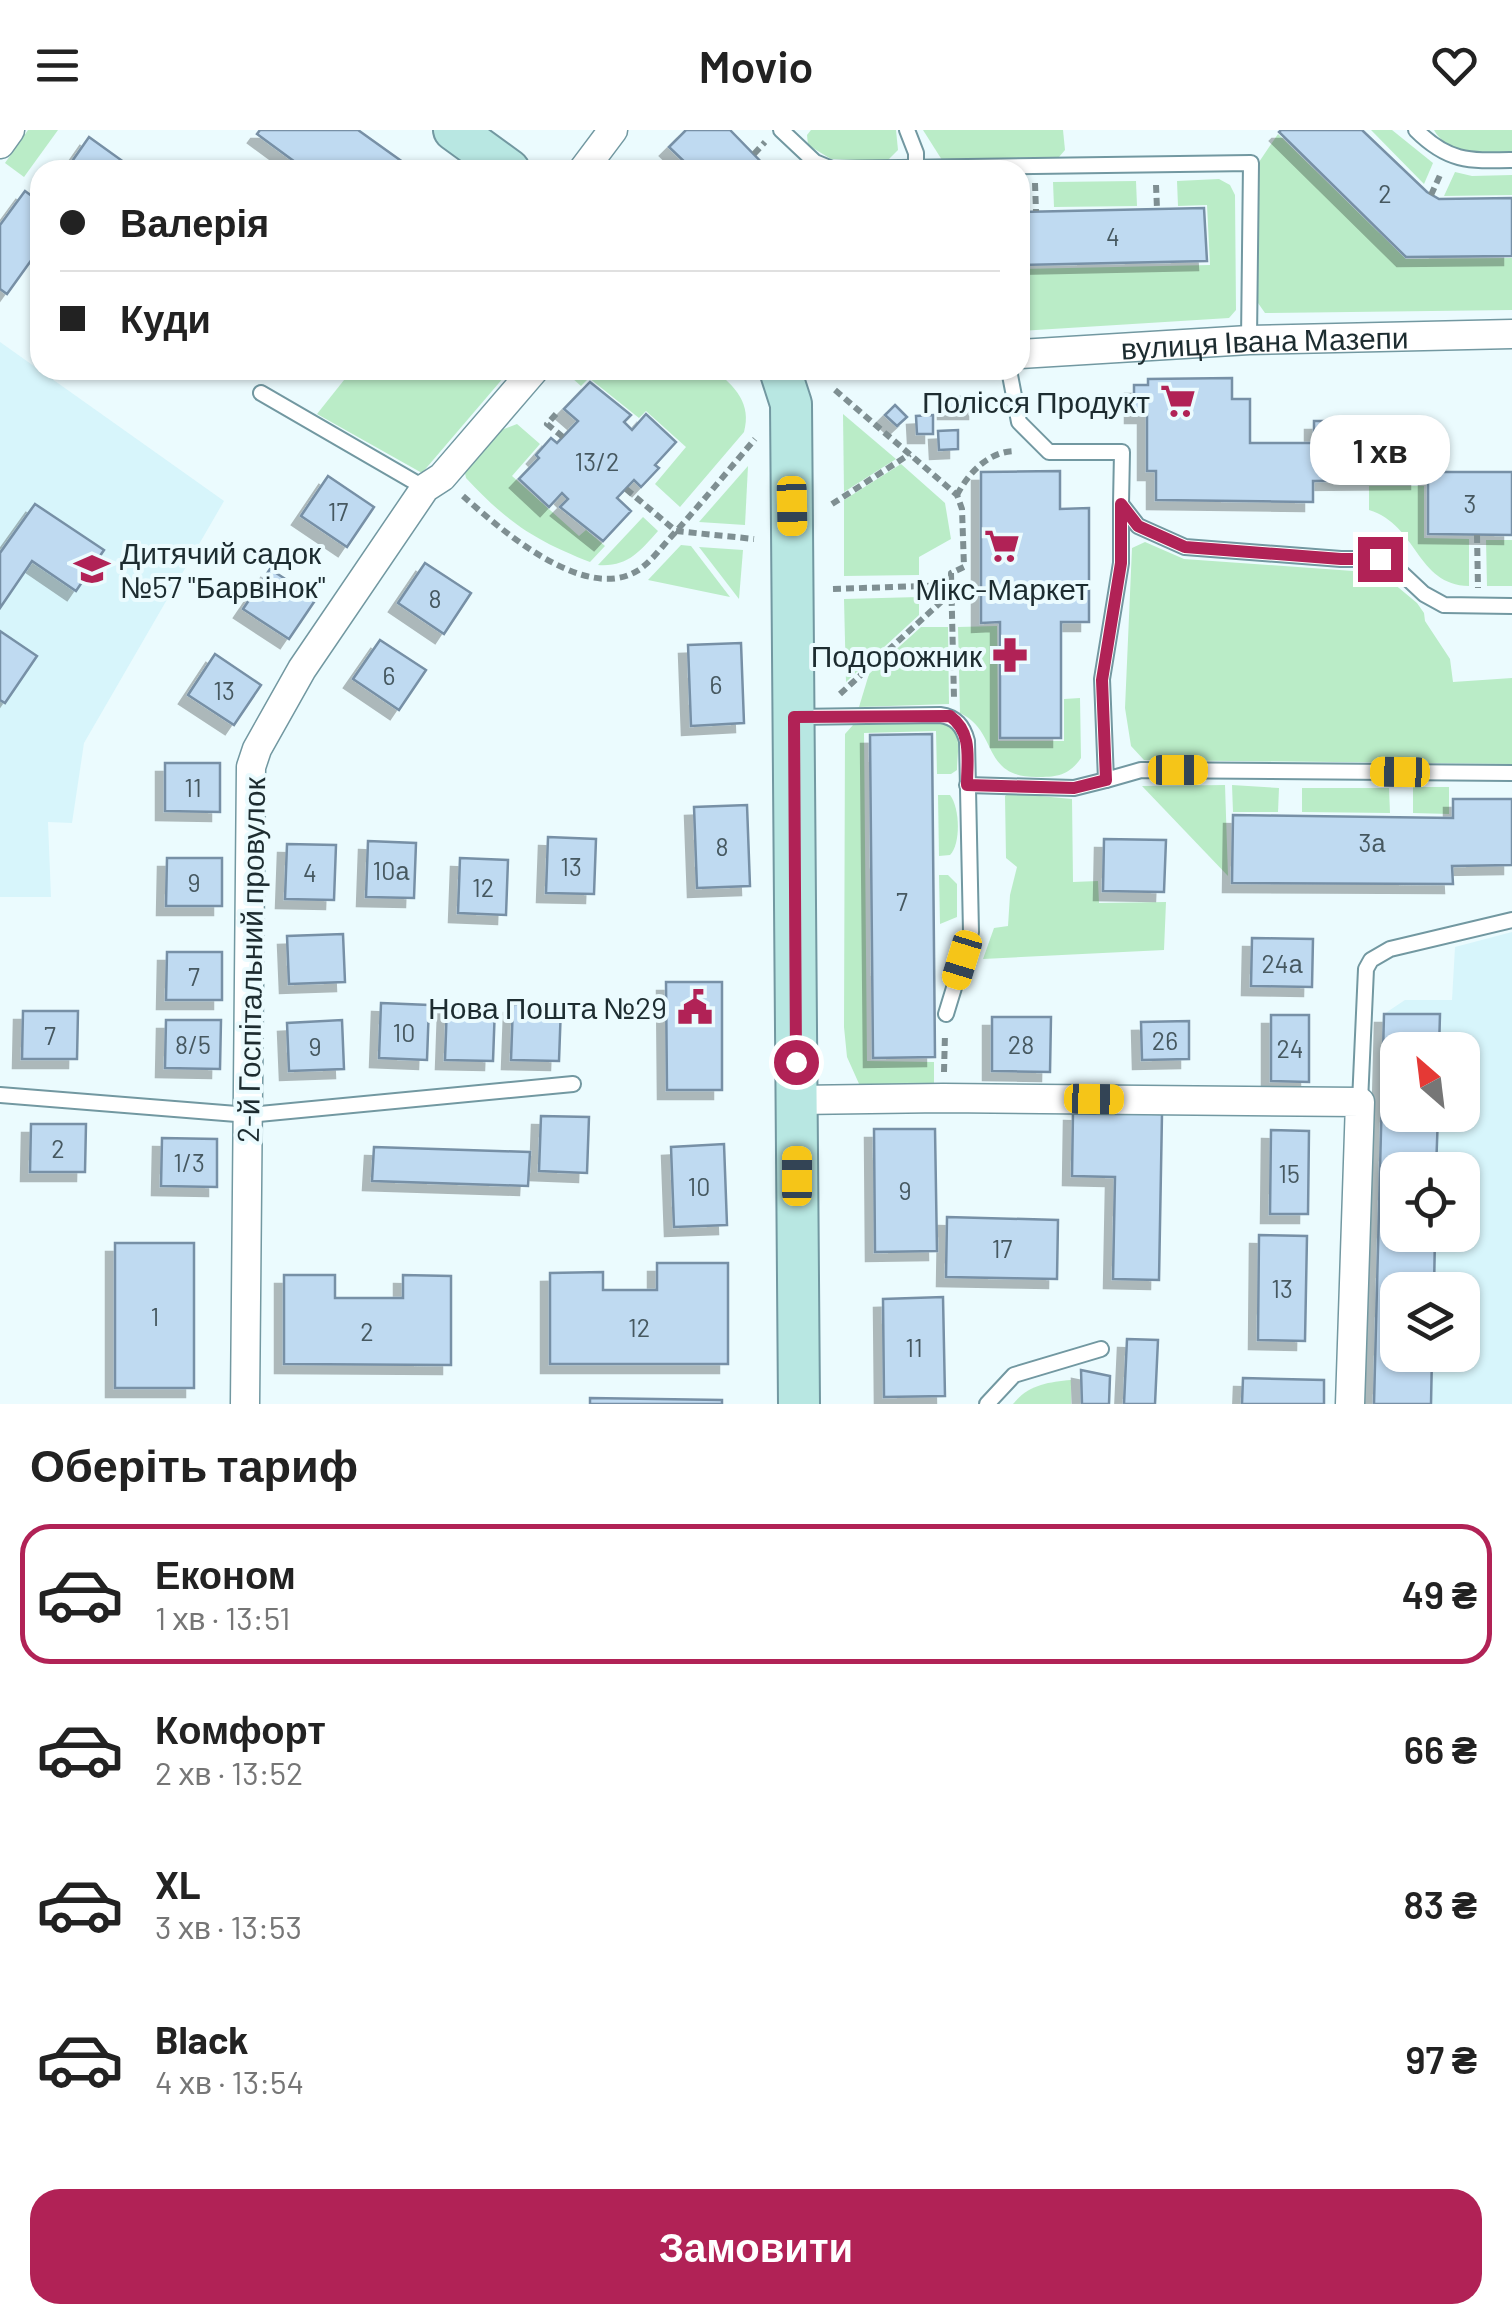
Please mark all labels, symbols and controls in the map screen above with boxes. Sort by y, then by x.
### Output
icon: menu [30,38,85,93]
text: Movio [698,38,814,92]
icon: heart [1427,38,1482,93]
house number: 2 [1378,178,1392,208]
text: Валерія [120,199,269,245]
house number: 4 [1106,221,1120,251]
text: Куди [120,295,211,341]
street label: вулиця Івана Мазепи [1120,318,1409,366]
supermarket icon: Полісся Продукт [1159,382,1197,420]
place label: Полісся Продукт [922,383,1150,419]
callout: 1 хв [1310,414,1450,484]
text: 1 хв [1352,431,1408,469]
house number: 13/2 [574,446,620,476]
car [776,476,808,536]
house number: 3 [1464,488,1476,518]
house number: 17 [328,496,348,526]
supermarket icon: Мікс-Маркет [983,527,1021,565]
place label: Дитячий садок №57 "Барвінок" [120,534,326,604]
route end [1358,537,1403,582]
school or university icon: Дитячий садок №57 "Барвінок" [73,550,111,588]
place label: Мікс-Маркет [915,570,1089,606]
house number: 8 [428,583,442,613]
pharmacy icon: Подорожник [991,636,1029,674]
place label: Подорожник [811,637,983,673]
house number: 6 [383,660,395,690]
house number: 6 [710,669,722,699]
house number: 13 [213,675,235,705]
car [1148,755,1208,785]
car [1370,756,1430,788]
house number: 11 [184,772,202,802]
street label: 2-й Госпітальний провулок [229,776,271,1143]
house number: 3а [1359,827,1385,857]
house number: 8 [715,831,729,861]
house number: 13 [560,851,582,881]
house number: 10а [373,855,409,885]
house number: 4 [303,857,317,887]
house number: 9 [187,867,201,897]
house number: 12 [472,872,494,902]
house number: 7 [896,886,908,916]
car [939,927,985,993]
house number: 24а [1261,948,1303,978]
house number: 7 [188,961,200,991]
public building icon: Нова Пошта №29 [676,988,714,1026]
place label: Нова Пошта №29 [428,989,667,1025]
house number: 10 [393,1017,415,1047]
house number: 7 [44,1020,56,1050]
house number: 26 [1152,1025,1178,1055]
house number: 8/5 [175,1029,211,1059]
house number: 28 [1008,1029,1034,1059]
house number: 9 [308,1031,322,1061]
north arrow [1380,1032,1480,1132]
map controls [1380,1032,1480,1372]
house number: 24 [1276,1033,1304,1063]
route start [774,1040,819,1085]
car [1064,1083,1124,1115]
house number: 2 [51,1133,65,1163]
car [782,1146,812,1206]
house number: 1/3 [173,1147,205,1177]
button: locate [1380,1152,1480,1252]
house number: 15 [1278,1158,1300,1188]
house number: 10 [688,1171,710,1201]
house number: 9 [898,1175,912,1205]
house number: 17 [992,1233,1012,1263]
button: layers [1380,1272,1480,1372]
house number: 13 [1271,1273,1293,1303]
house number: 1 [151,1301,159,1331]
house number: 12 [628,1312,650,1342]
house number: 2 [360,1316,374,1346]
house number: 11 [905,1332,923,1362]
text: Оберіть тариф [30,1437,358,1491]
icon: car [35,1549,125,1639]
text: Економ [155,1551,296,1597]
text: 49 ₴ [1402,1571,1477,1617]
text: 1 хв · 13:51 [155,1598,290,1636]
icon: car [35,1704,125,1794]
text: Комфорт [155,1706,326,1752]
text: 66 ₴ [1404,1726,1477,1772]
text: 2 хв · 13:52 [155,1753,303,1791]
icon: car [35,1859,125,1949]
text: XL [155,1861,201,1907]
text: 83 ₴ [1404,1881,1477,1927]
text: 3 хв · 13:53 [155,1907,302,1945]
icon: car [35,2014,125,2104]
text: Black [155,2016,249,2062]
text: 97 ₴ [1405,2036,1477,2082]
text: 4 хв · 13:54 [155,2062,304,2100]
button: Замовити [30,2189,1482,2304]

